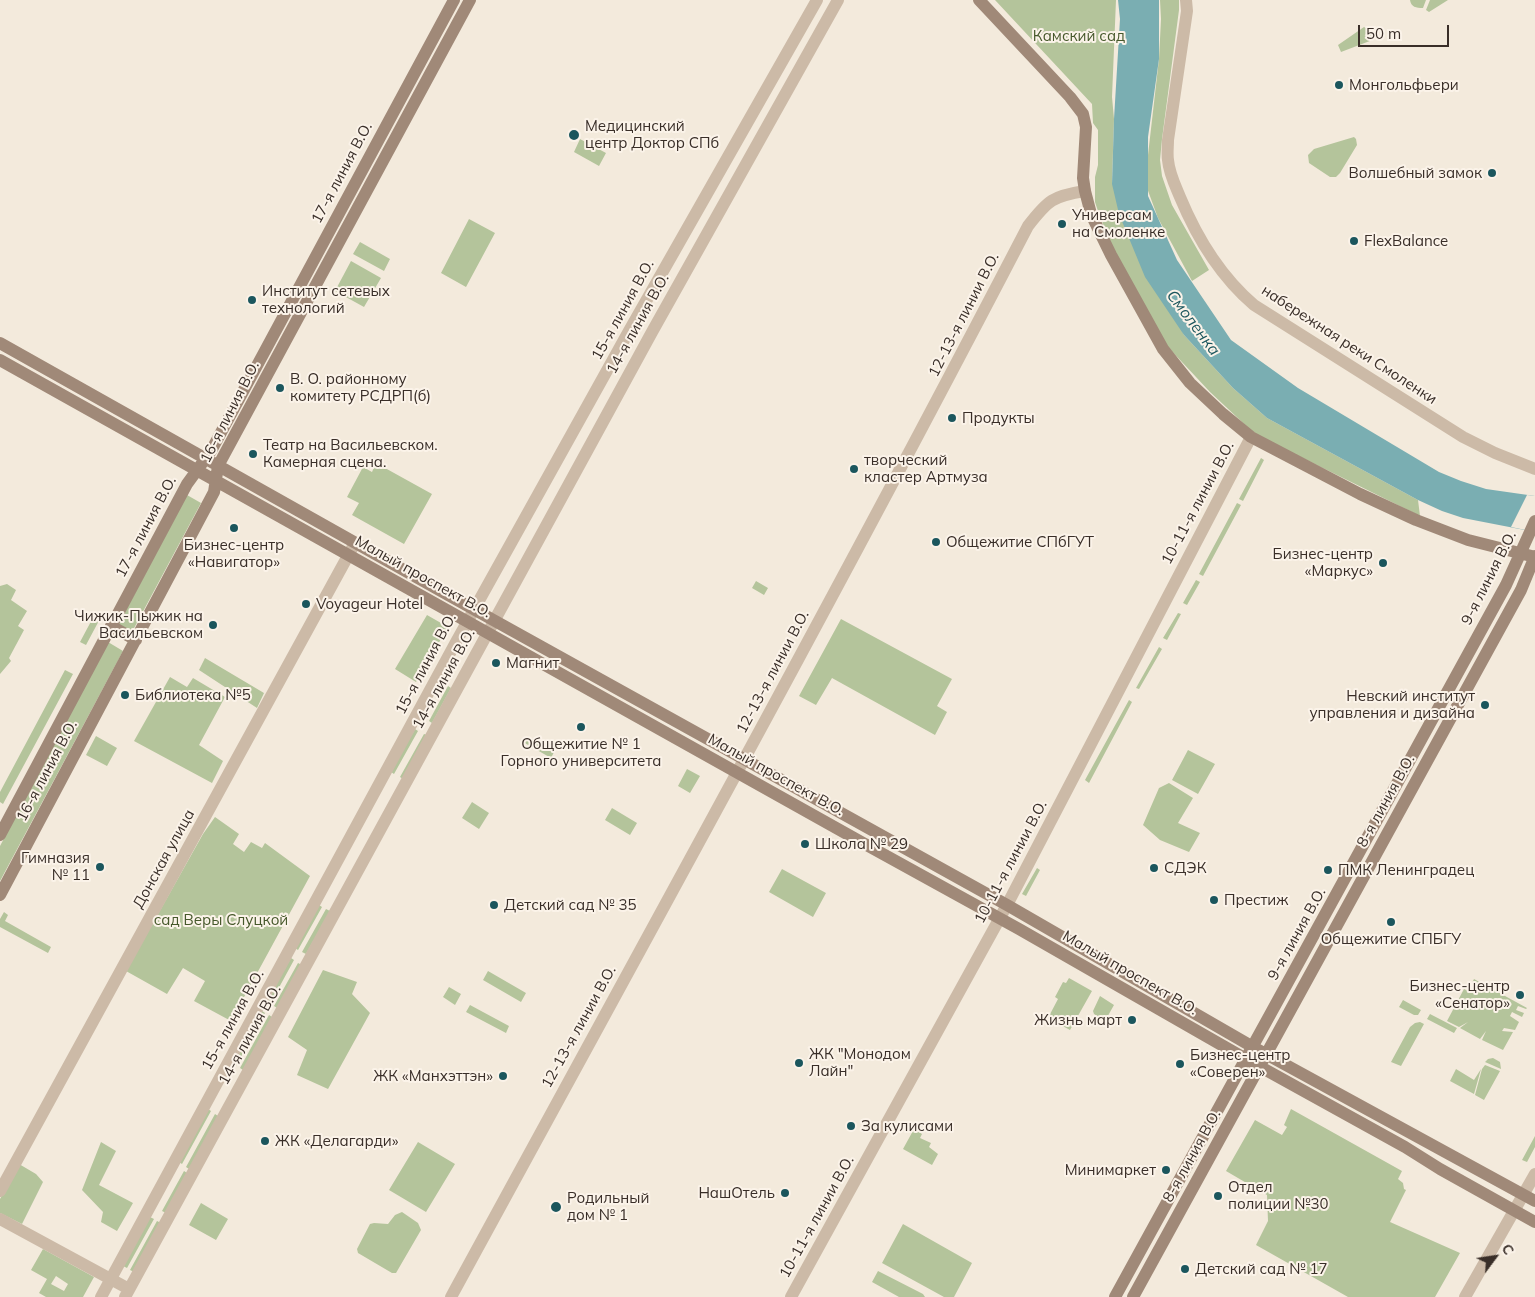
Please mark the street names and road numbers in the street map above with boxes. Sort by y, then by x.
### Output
street label: 17-я линия В.О. [308,119,376,227]
street label: 12-13-я линии В.О. [925,250,1003,380]
street label: 15-я линия В.О. [588,257,658,363]
street label: 14-я линия В.О. [603,271,673,377]
street label: набережная реки Смоленки [1258,282,1440,408]
street label: 16-я линия В.О. [197,358,263,466]
street label: 10-11-я линии В.О. [1158,438,1238,568]
street label: 17-я линия В.О. [112,473,180,581]
street label: 9-я линия В.О. [1458,528,1520,628]
street label: Малый проспект В.О. [352,532,494,622]
street label: 12-13-я линии В.О. [733,607,813,737]
street label: 15-я линия В.О. [392,610,460,718]
street label: 14-я линия В.О. [409,626,479,732]
street label: 16-я линия В.О. [13,717,81,825]
street label: Малый проспект В.О. [705,730,847,820]
street label: 8-я линия В.О. [1353,752,1419,850]
street label: 10-11-я линии В.О. [971,797,1051,927]
street label: Донская улица [129,806,199,912]
street label: 9-я линия В.О. [1264,885,1330,983]
street label: Малый проспект В.О. [1059,927,1201,1019]
street label: 12-13-я линии В.О. [538,963,620,1091]
street label: 15-я линия В.О. [198,967,268,1073]
street label: 14-я линия В.О. [215,982,285,1088]
street label: 8-я линия В.О. [1159,1107,1225,1205]
street label: 10-11-я линии В.О. [776,1153,858,1281]

